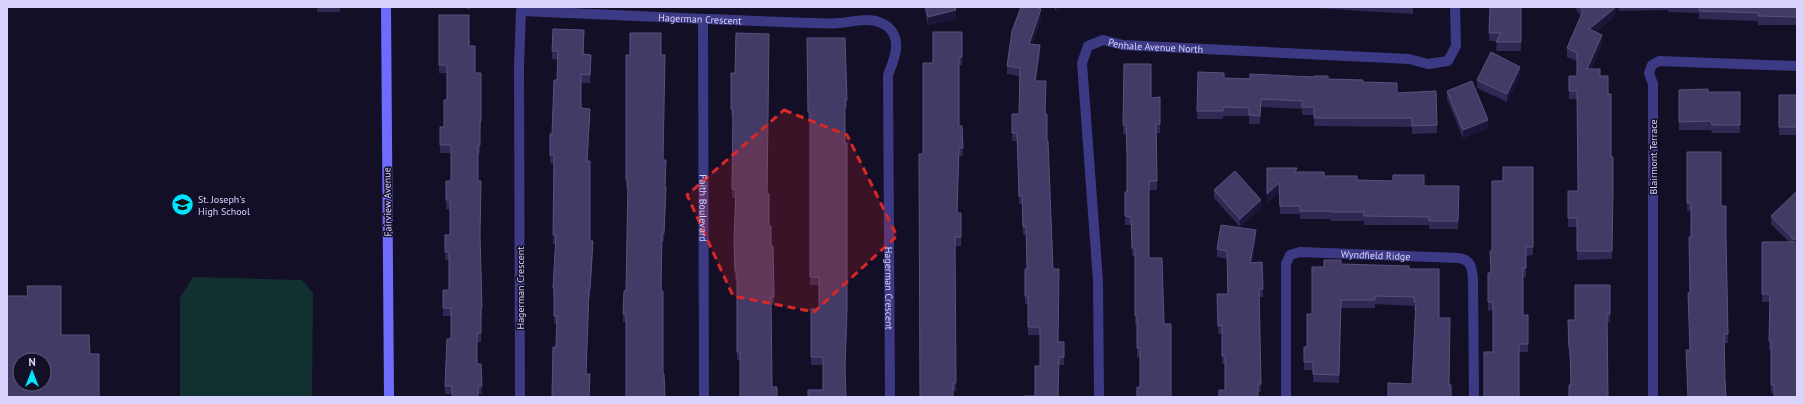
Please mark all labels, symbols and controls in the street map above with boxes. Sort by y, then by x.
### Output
street label: Hagerman Crescent [658,11,742,27]
street label: Penhale Avenue North [1107,36,1203,56]
street label: Blairmont Terrace [1647,120,1660,194]
street label: Fairview Avenue [380,167,395,237]
street label: Faith Boulevard [696,174,710,242]
school or university icon: St. Joseph's High School [169,192,195,218]
place label: St. Joseph's High School [198,193,250,218]
street label: Hagerman Crescent [514,246,527,330]
street label: Hagerman Crescent [882,247,896,331]
street label: Wyndfield Ridge [1341,248,1411,263]
north arrow [12,352,52,392]
text: N [28,355,36,369]

